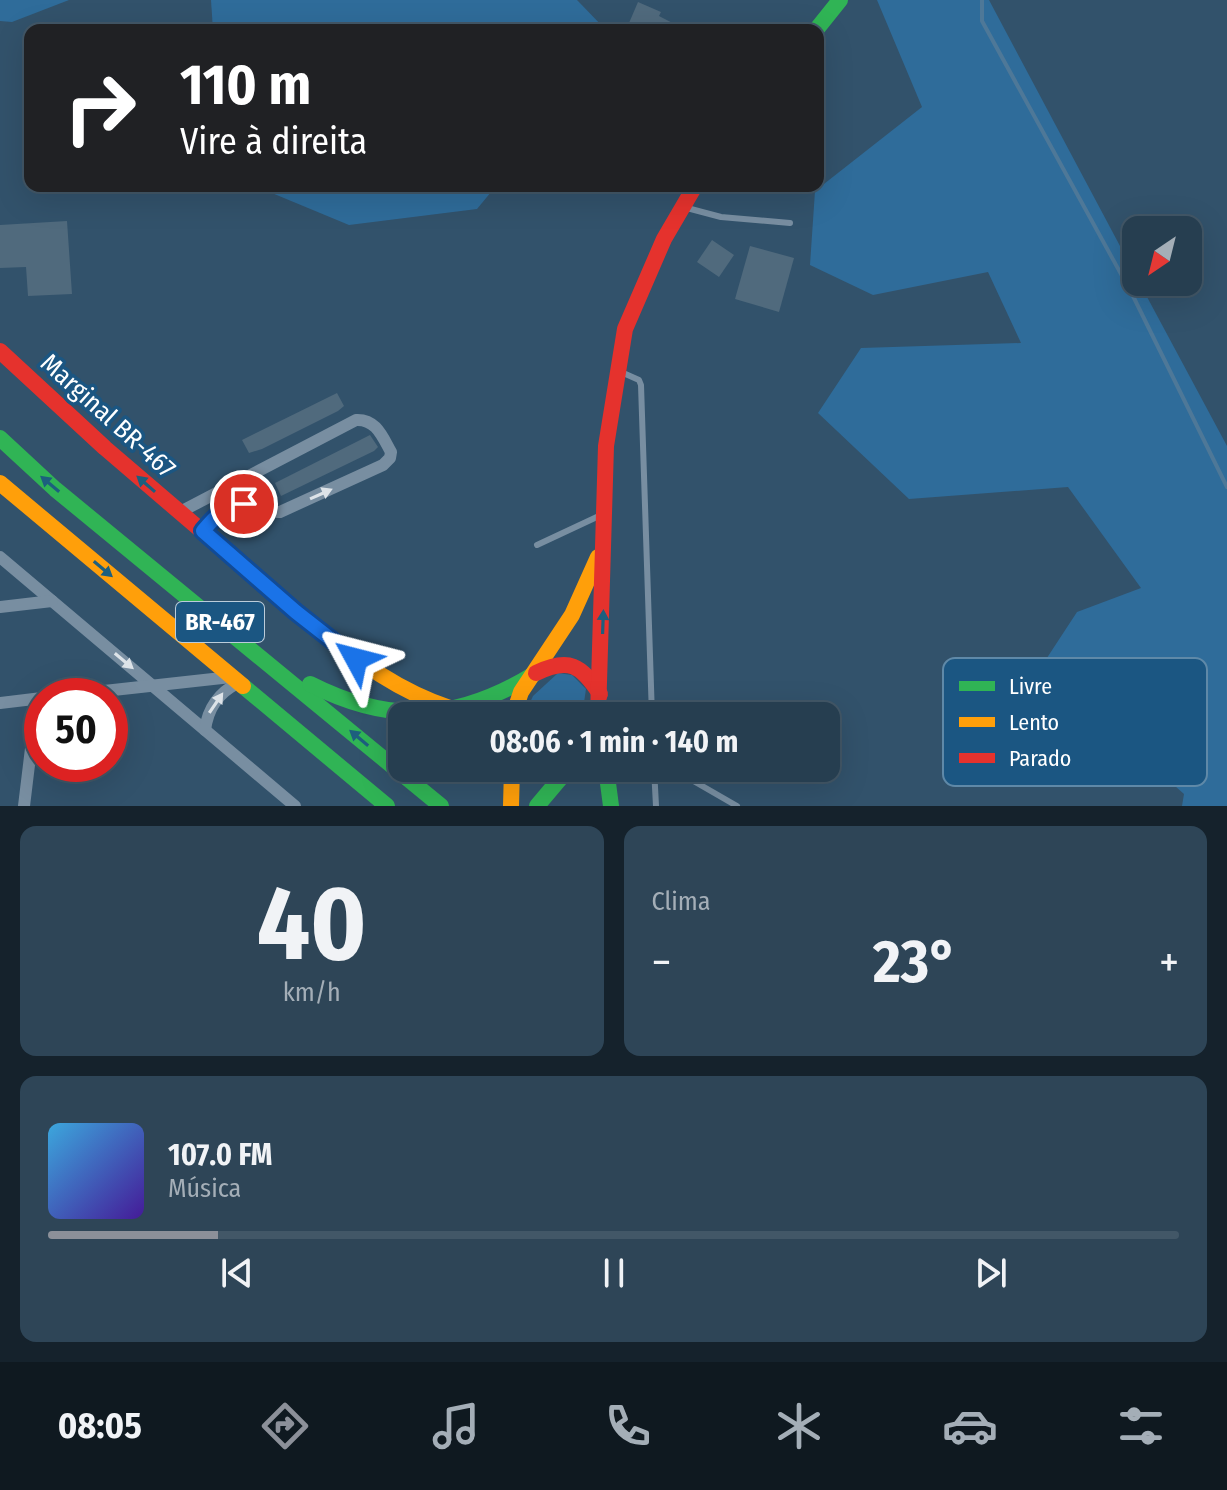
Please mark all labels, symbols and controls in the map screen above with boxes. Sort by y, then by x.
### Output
text: 110 m [180,52,311,119]
icon: right [48,56,152,160]
text: Vire à direita [180,120,367,164]
north arrow [1122,216,1202,296]
map controls [1122,216,1202,296]
street label: Marginal BR-467 [34,347,182,485]
pin [210,470,278,538]
one-way arrow [40,476,60,493]
one-way arrow [136,476,156,493]
icon: arrive [222,482,266,526]
one-way arrow [309,487,333,500]
one-way arrow [92,560,112,577]
road number: BR-467 [176,602,264,642]
one-way arrow [596,609,609,634]
position arrow [314,617,398,701]
one-way arrow [114,652,134,669]
legend [943,658,1207,786]
text: Livre [1009,673,1052,700]
speed limit sign: 50 [24,678,128,782]
one-way arrow [209,692,224,713]
text: Lento [1009,709,1059,736]
text: 08:06 · 1 min · 140 m [490,724,738,760]
one-way arrow [349,730,369,747]
text: Parado [1009,745,1071,772]
text: 40 [257,862,367,987]
text: Clima [652,886,711,917]
text: 23° [873,926,957,998]
text: − [652,936,671,989]
text: + [1159,936,1179,989]
text: km/h [283,977,341,1008]
text: 107.0 FM [168,1137,272,1173]
text: Música [168,1173,241,1204]
icon: previous [215,1251,259,1295]
icon: pause [592,1251,636,1295]
icon: next [969,1251,1013,1295]
icon: directions [257,1398,313,1454]
icon: music [428,1398,484,1454]
icon: phone [600,1398,656,1454]
icon: climate [771,1398,827,1454]
icon: car [942,1398,998,1454]
icon: filters [1113,1398,1169,1454]
text: 08:05 [58,1404,142,1448]

